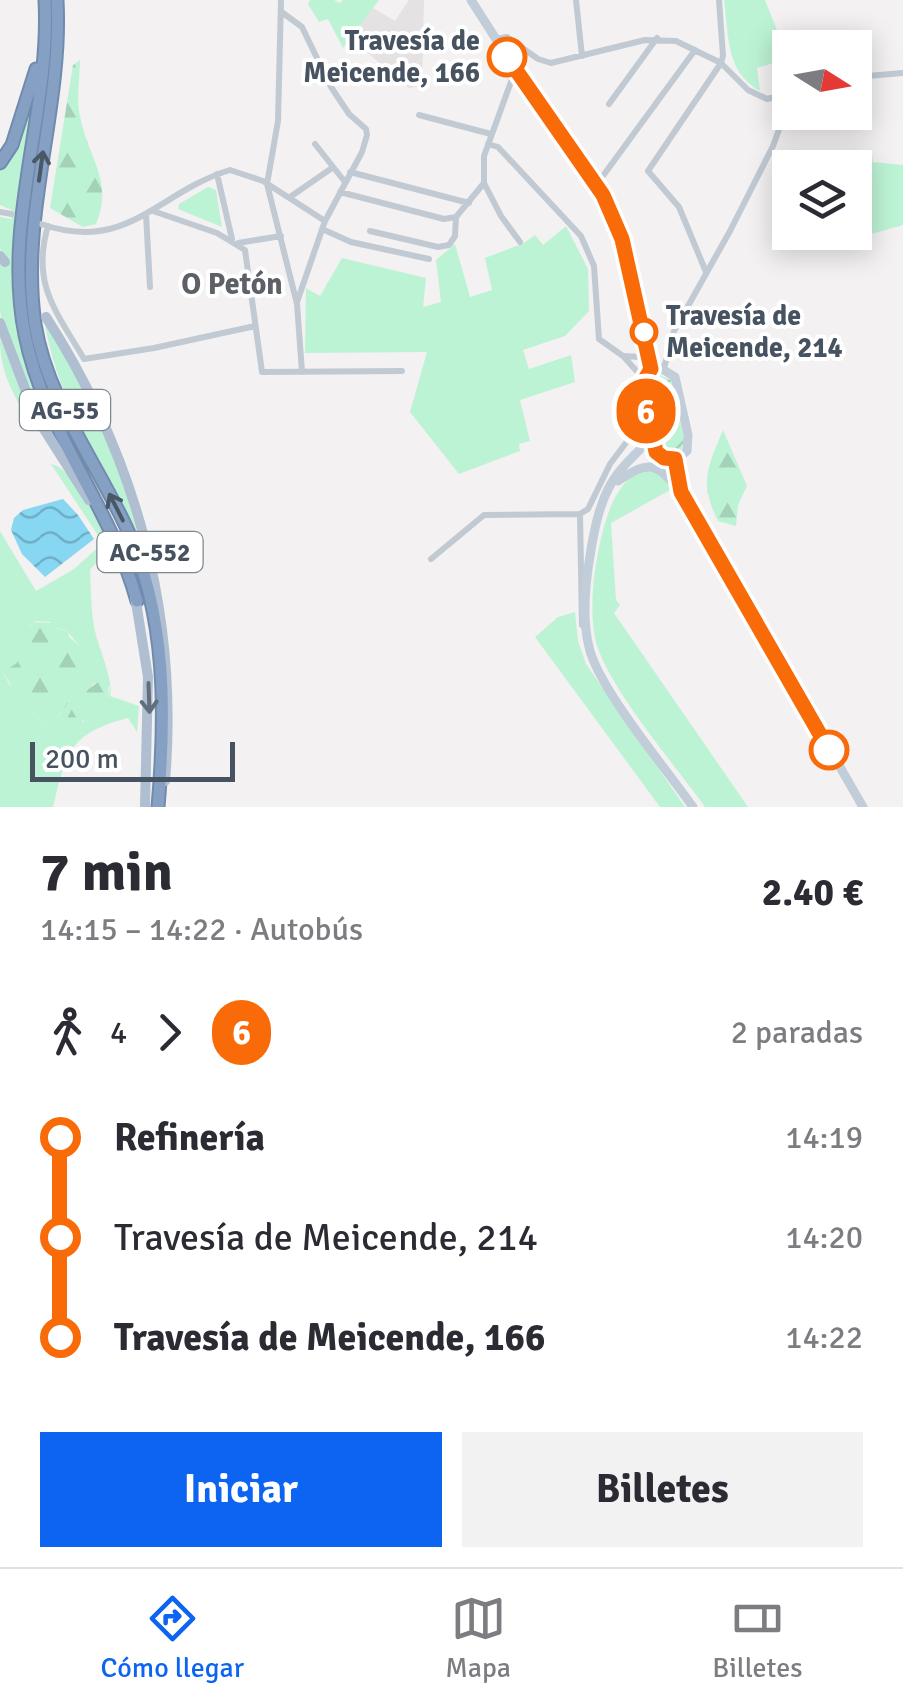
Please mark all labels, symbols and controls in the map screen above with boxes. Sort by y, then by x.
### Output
place label: Travesía de Meicende, 166 [303,24,480,90]
north arrow [772,30,872,130]
map controls [772,30,872,250]
marker: Travesía de Meicende, 166 [488,38,526,76]
one-way arrow [33,150,51,182]
button: layers [772,150,872,250]
district label: O Petón [181,266,283,303]
place label: Travesía de Meicende, 214 [666,299,843,365]
marker: Travesía de Meicende, 214 [631,319,657,345]
line badge: 6 [614,378,678,444]
road number: AG-55 [20,390,110,430]
text: 6 [637,390,655,433]
one-way arrow [106,492,125,522]
road number: AC-552 [98,532,202,572]
one-way arrow [139,681,158,713]
unlabelled marker [810,731,848,769]
scale bar [30,737,235,781]
text: 200 m [45,742,119,776]
text: 7 min [40,838,173,906]
text: 2.40 € [762,869,863,916]
text: 14:15 – 14:22 · Autobús [40,910,363,949]
icon: walk [40,1005,95,1060]
icon: forward [142,1005,197,1060]
text: 6 [232,1011,251,1054]
text: 4 [110,1013,127,1052]
text: 2 paradas [731,1013,863,1052]
text: Refinería [114,1114,265,1161]
text: 14:19 [785,1118,863,1157]
text: Travesía de Meicende, 214 [114,1214,538,1261]
text: 14:20 [785,1218,863,1257]
text: Travesía de Meicende, 166 [114,1314,546,1361]
text: 14:22 [785,1318,863,1357]
button: Iniciar [40,1432,442,1547]
button: Billetes [462,1432,863,1547]
tab: Cómo llegar [101,1591,244,1685]
tab: Mapa [445,1591,511,1685]
tab: Billetes [712,1591,802,1685]

